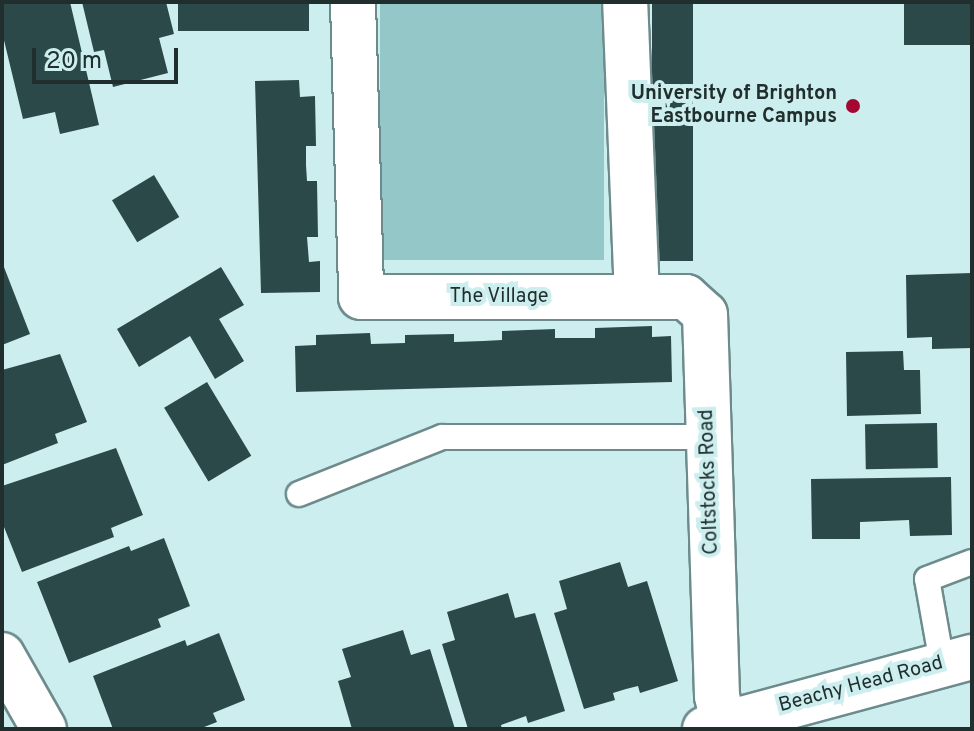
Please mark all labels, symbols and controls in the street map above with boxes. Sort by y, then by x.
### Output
scale bar [36,32,182,82]
text: 20 m [46,47,102,77]
place label: University of Brighton Eastbourne Campus [631,82,837,129]
marker: University of Brighton Eastbourne Campus [844,97,862,115]
street label: The Village [449,285,549,309]
street label: Coltstocks Road [695,409,725,555]
street label: Beachy Head Road [776,652,946,718]

